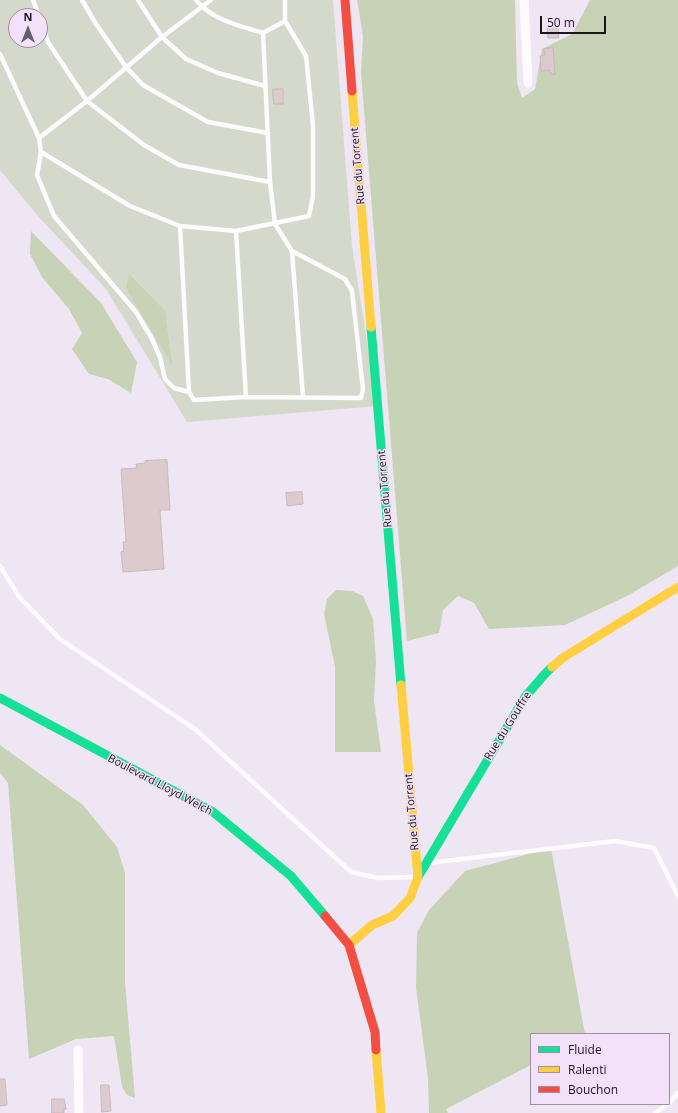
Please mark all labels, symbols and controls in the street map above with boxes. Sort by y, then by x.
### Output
north arrow [8,8,48,48]
scale bar [542,8,608,34]
text: N [24,9,32,24]
text: 50 m [547,14,575,31]
street label: Rue du Torrent [348,127,368,205]
street label: Rue du Torrent [375,450,395,528]
street label: Rue du Gouffre [482,689,534,763]
street label: Boulevard Lloyd Welch [105,752,215,818]
street label: Rue du Torrent [402,773,422,851]
legend [530,1033,670,1105]
text: Fluide [568,1041,602,1058]
text: Ralenti [568,1061,607,1078]
text: Bouchon [568,1081,618,1098]

